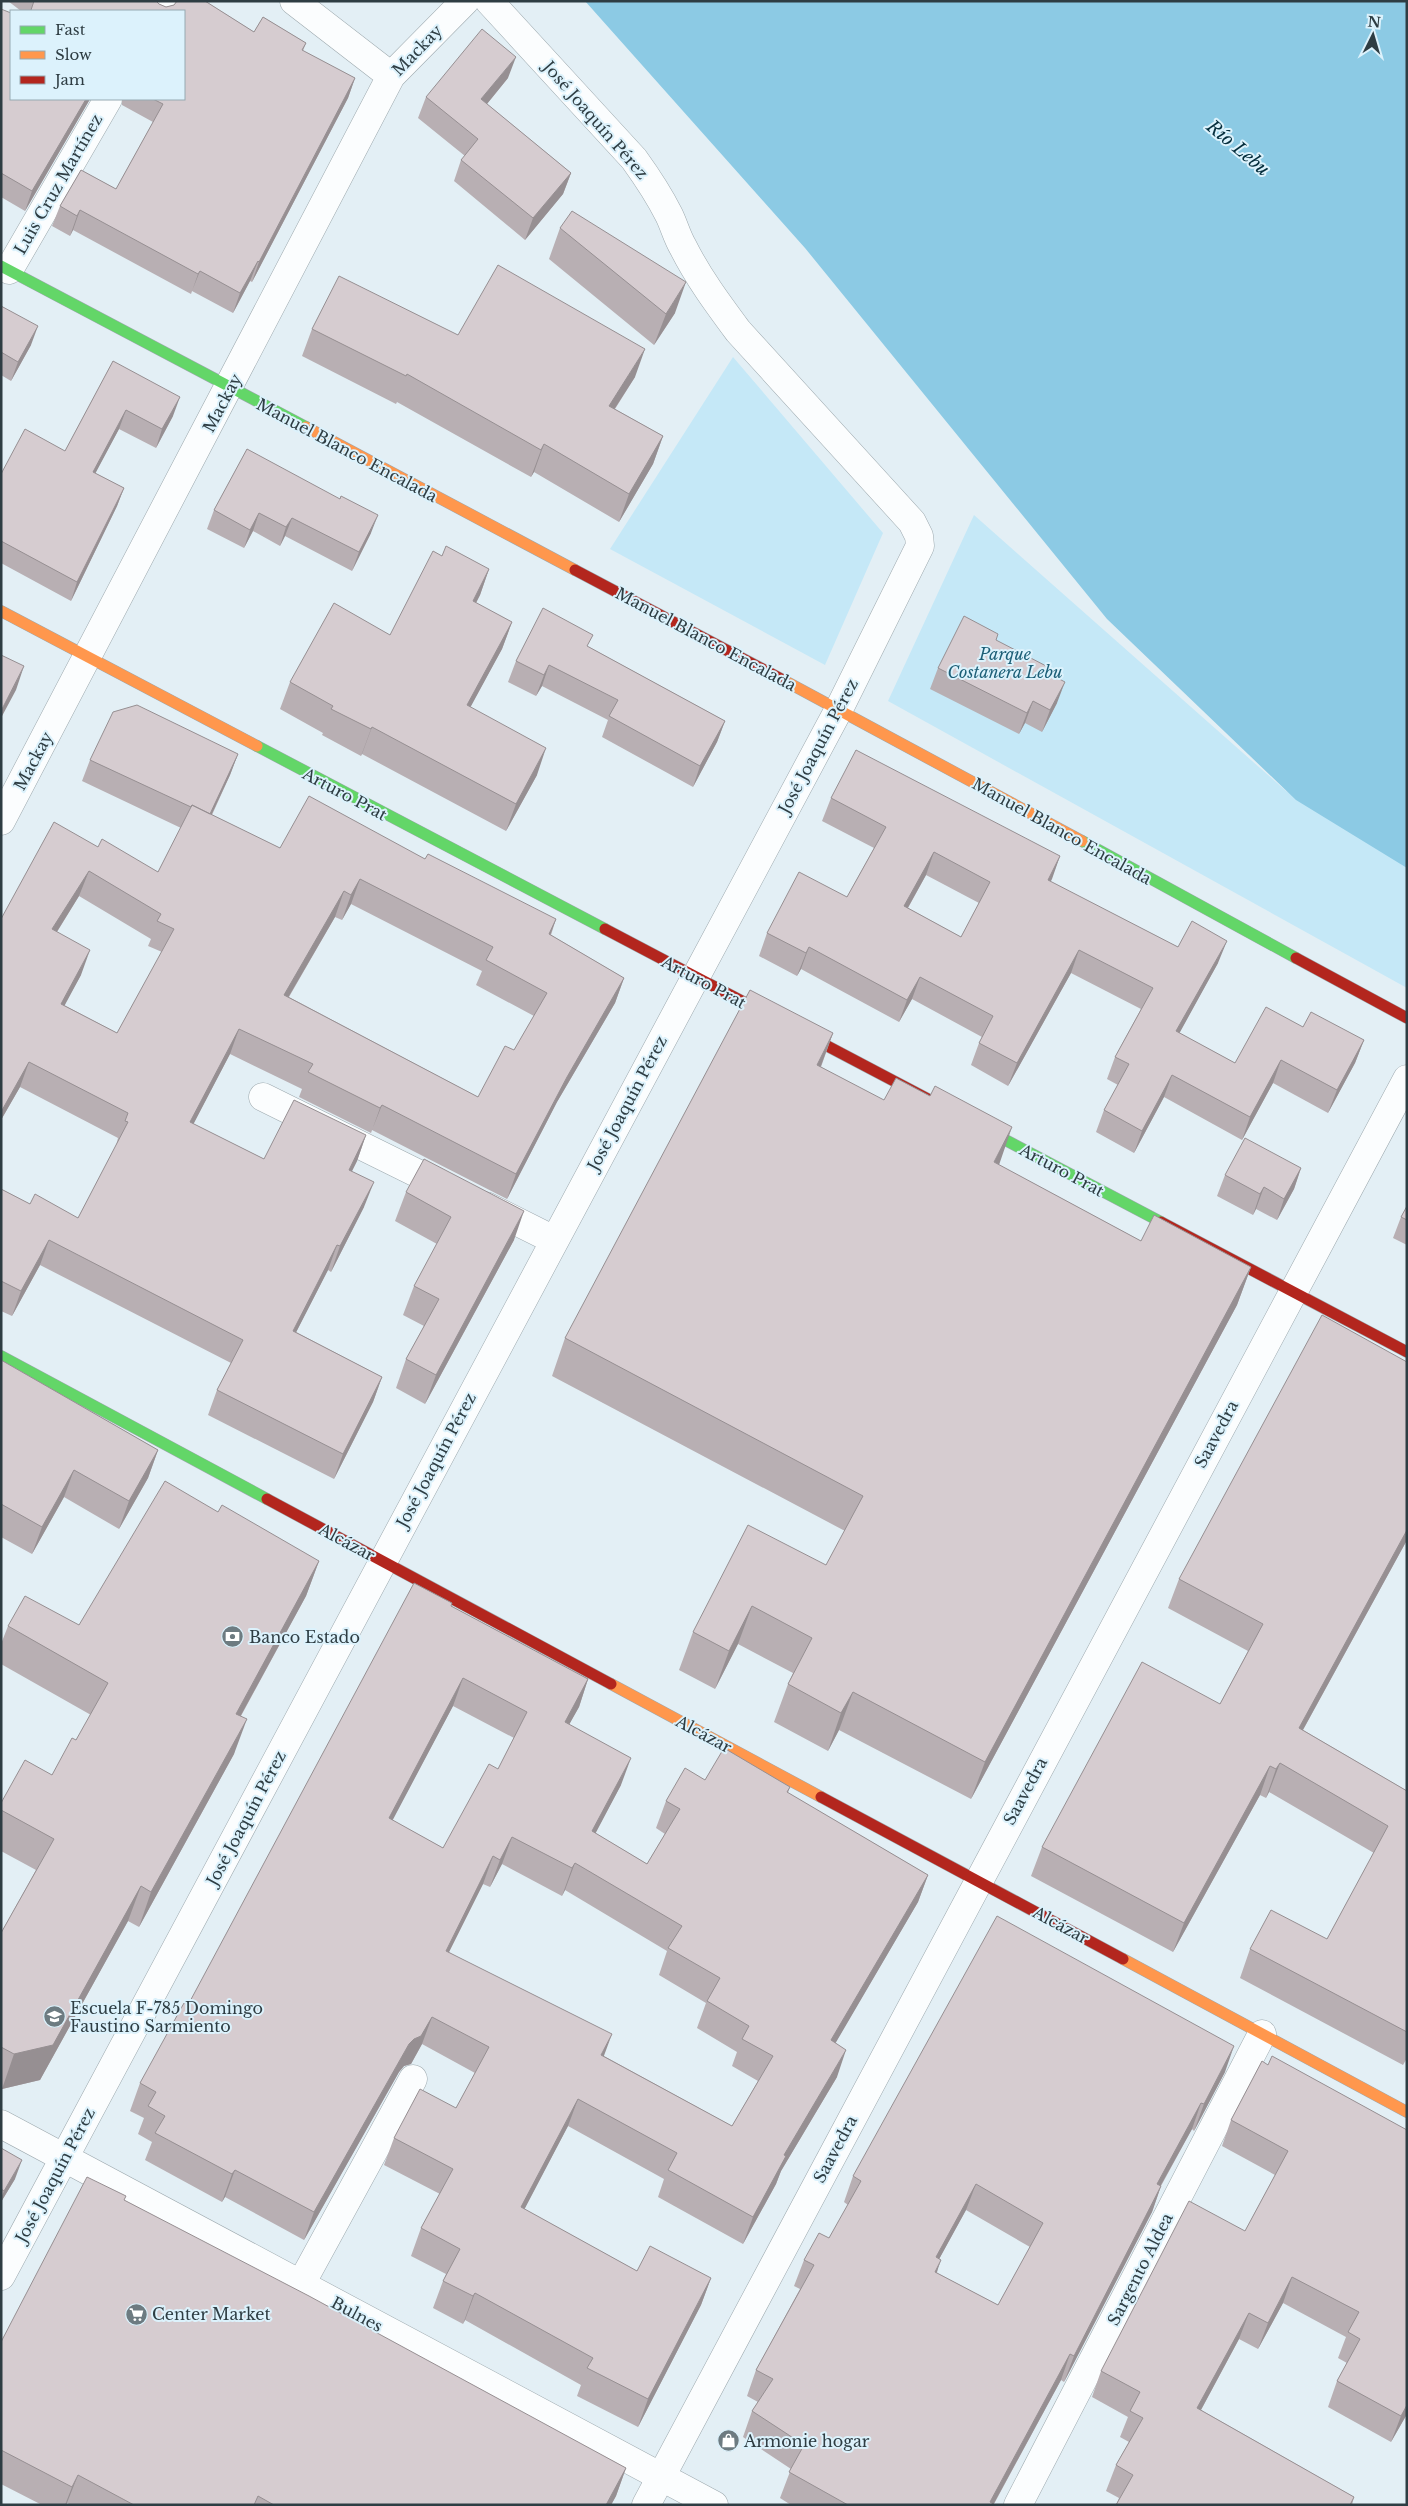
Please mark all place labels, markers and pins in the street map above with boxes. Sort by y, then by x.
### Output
bank icon: Banco Estado [221,1625,245,1649]
place label: Banco Estado [249,1627,360,1647]
place label: Escuela F-785 Domingo Faustino Sarmiento [70,1998,263,2036]
school or university icon: Escuela F-785 Domingo Faustino Sarmiento [42,2005,66,2029]
supermarket icon: Center Market [124,2302,148,2326]
place label: Center Market [152,2304,270,2324]
shop icon: Armonie hogar [716,2429,740,2453]
place label: Armonie hogar [743,2431,870,2451]

